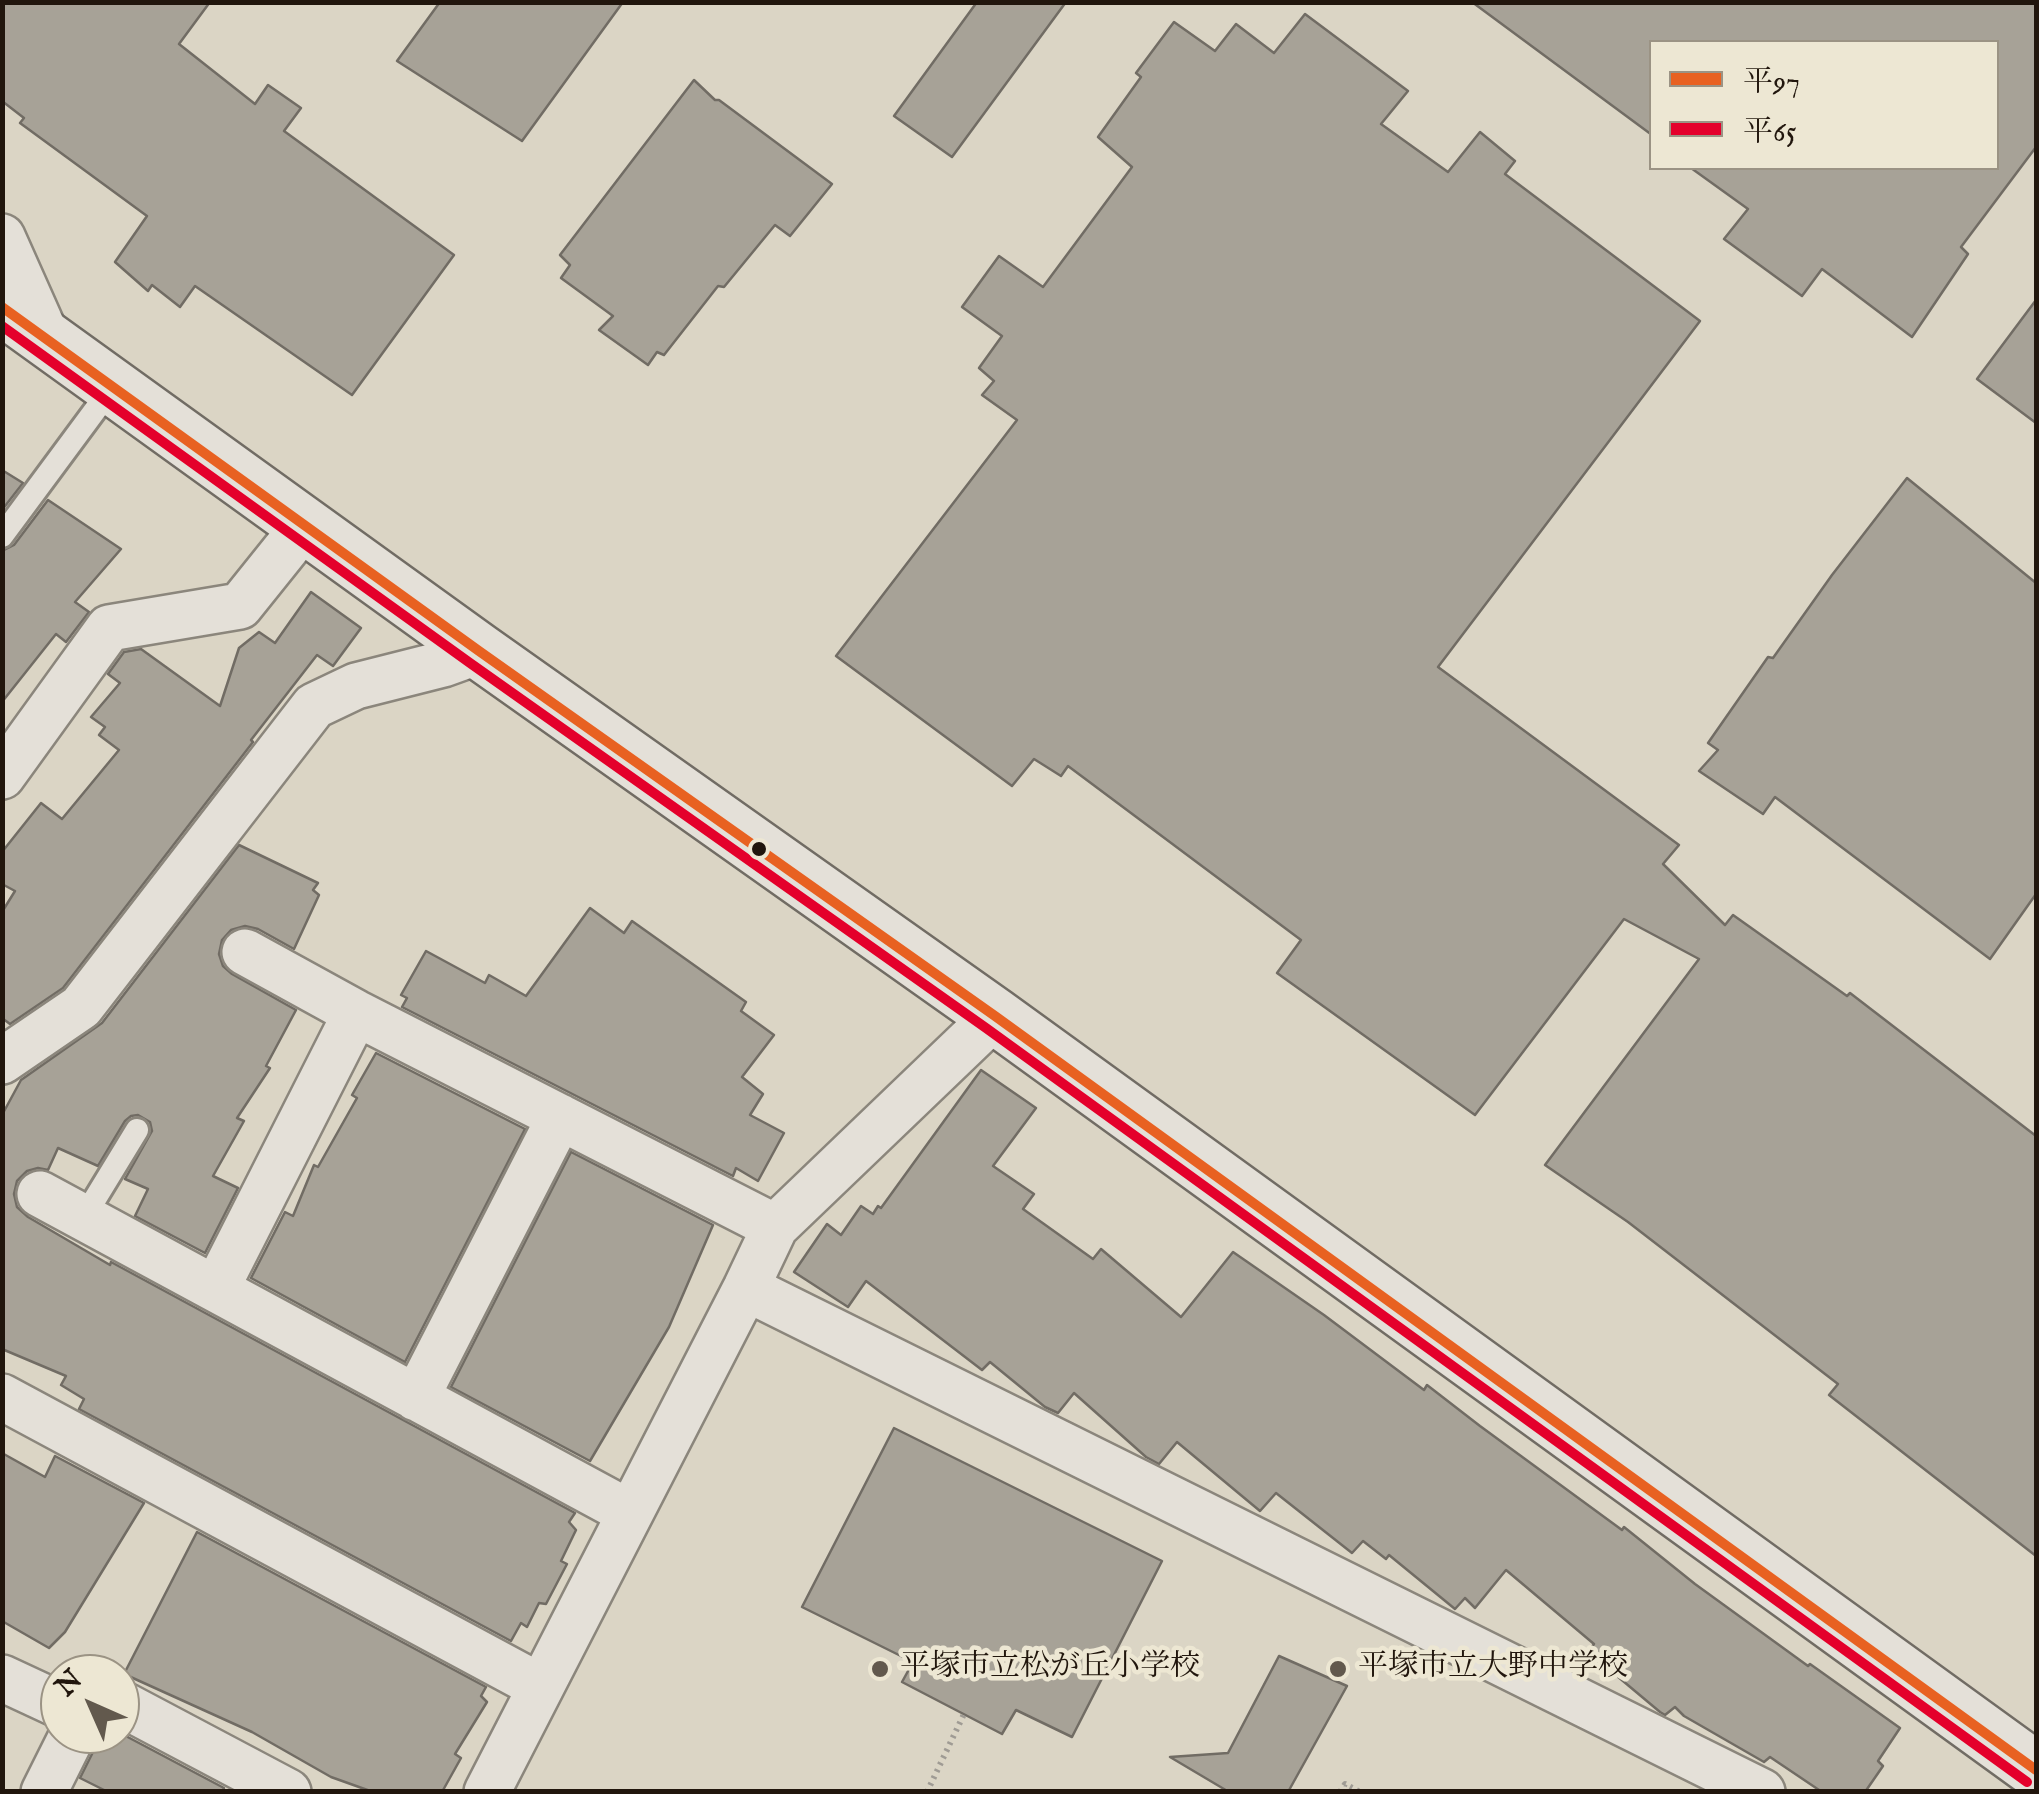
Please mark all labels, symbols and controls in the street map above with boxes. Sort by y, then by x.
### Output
legend [1649,40,1999,170]
text: 平97 [1743,64,1800,102]
text: 平65 [1743,114,1797,152]
unlabelled marker [749,839,769,859]
place label: 平塚市立松が丘小学校 [900,1651,1200,1687]
place label: 平塚市立大野中学校 [1358,1651,1628,1687]
north arrow [40,1654,140,1754]
marker: 平塚市立松が丘小学校 [869,1658,891,1680]
marker: 平塚市立大野中学校 [1327,1658,1349,1680]
text: N [49,1663,91,1705]

